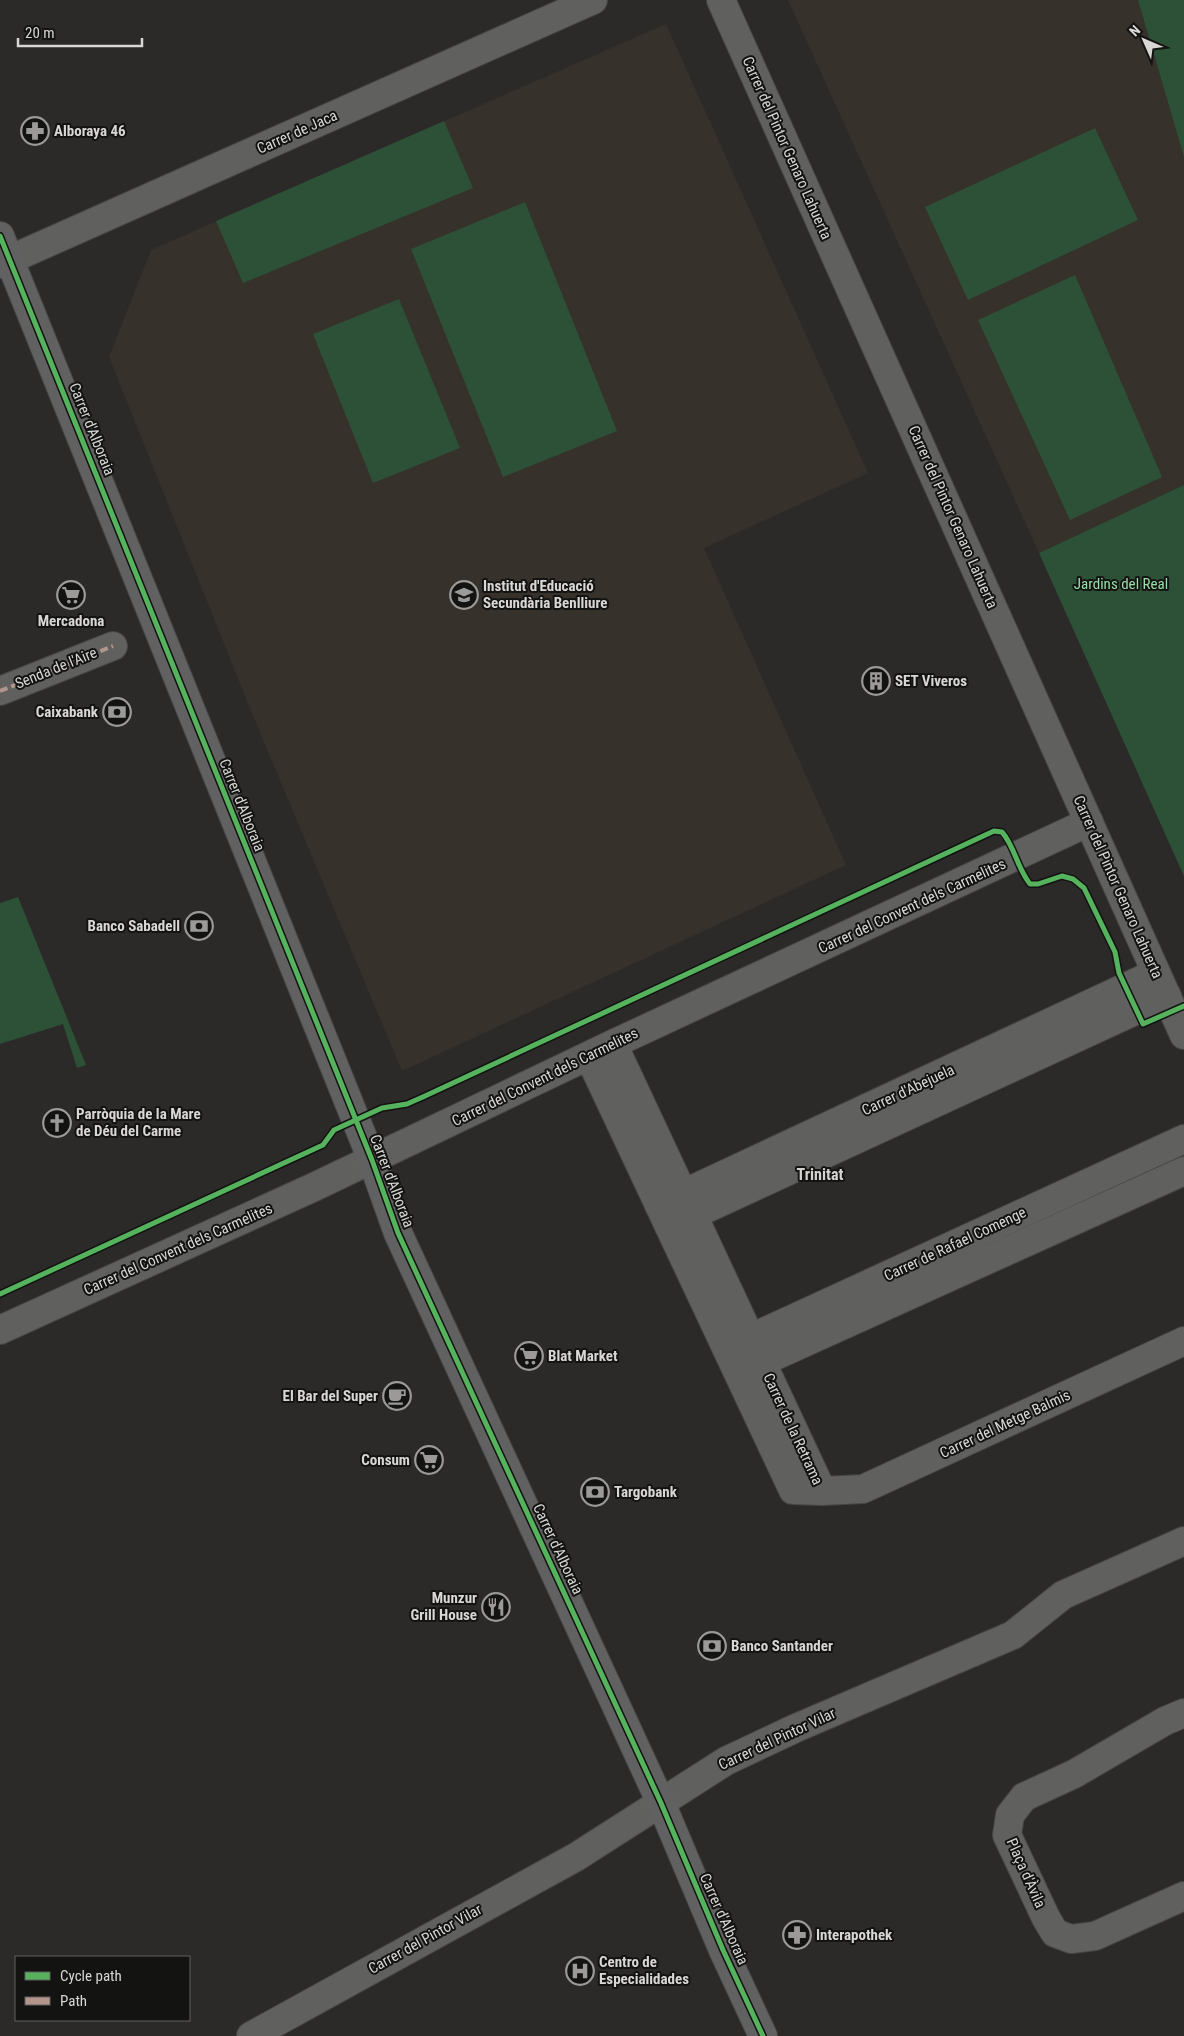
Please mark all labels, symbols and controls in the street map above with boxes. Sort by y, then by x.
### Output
scale bar [18,15,141,47]
north arrow [1119,15,1169,65]
text: N [1126,22,1143,39]
text: 20 m [25,24,55,42]
street label: Carrer del Pintor Genaro Lahuerta [738,54,836,242]
street label: Carrer de Jaca [254,106,340,158]
pharmacy icon: Alboraya 46 [20,116,50,146]
place label: Alboraya 46 [54,122,126,140]
street label: Carrer d'Alboraia [65,380,119,478]
street label: Carrer del Pintor Genaro Lahuerta [904,423,1002,611]
park label: Jardins del Real [1074,575,1168,593]
place label: Institut d'Educació Secundària Benlliure [483,577,607,612]
supermarket icon: Mercadona [56,580,86,610]
school or university icon: Institut d'Educació Secundària Benlliure [449,580,479,610]
place label: Mercadona [38,612,104,630]
street label: Senda de l'Aire [12,643,100,693]
building icon: SET Viveros [861,666,891,696]
place label: SET Viveros [895,672,967,690]
bank icon: Caixabank [102,697,132,727]
place label: Caixabank [36,703,99,721]
street label: Carrer d'Alboraia [215,756,269,854]
street label: Carrer del Pintor Genaro Lahuerta [1069,793,1167,981]
street label: Carrer del Convent dels Carmelites [815,854,1009,957]
bank icon: Banco Sabadell [184,911,214,941]
place label: Banco Sabadell [87,917,180,935]
street label: Carrer del Convent dels Carmelites [449,1024,641,1130]
street label: Carrer d'Abejuela [859,1061,957,1119]
place label: Parròquia de la Mare de Déu del Carme [76,1105,201,1140]
church icon: Parròquia de la Mare de Déu del Carme [42,1108,72,1138]
street label: Carrer d'Alboraia [366,1132,418,1230]
district label: Trinitat [797,1165,843,1184]
street label: Carrer del Convent dels Carmelites [81,1199,275,1299]
street label: Carrer de Rafael Comenge [881,1203,1029,1285]
supermarket icon: Blat Market [514,1341,544,1371]
place label: Blat Market [548,1347,618,1365]
street label: Carrer de la Retrama [759,1370,827,1488]
cafe icon: El Bar del Super [382,1381,412,1411]
street label: Carrer del Metge Balmis [937,1386,1073,1462]
place label: El Bar del Super [283,1387,378,1405]
supermarket icon: Consum [414,1445,444,1475]
place label: Consum [361,1451,410,1469]
bank icon: Targobank [580,1477,610,1507]
place label: Targobank [614,1483,678,1501]
street label: Carrer d'Alboraia [529,1501,587,1597]
place label: Munzur Grill House [410,1589,477,1624]
restaurant icon: Munzur Grill House [481,1592,511,1622]
bank icon: Banco Santander [697,1631,727,1661]
place label: Banco Santander [731,1637,833,1655]
street label: Carrer del Pintor Vilar [716,1704,839,1774]
street label: Plaça d'Àvila [1003,1835,1049,1911]
street label: Carrer d'Alboraia [696,1871,752,1967]
street label: Carrer del Pintor Vilar [365,1900,485,1978]
pharmacy icon: Interapothek [782,1920,812,1950]
place label: Interapothek [816,1926,893,1944]
place label: Centro de Especialidades [599,1953,689,1988]
legend [15,1956,190,2021]
hospital icon: Centro de Especialidades [565,1956,595,1986]
text: Cycle path [60,1967,122,1985]
text: Path [60,1992,87,2010]

